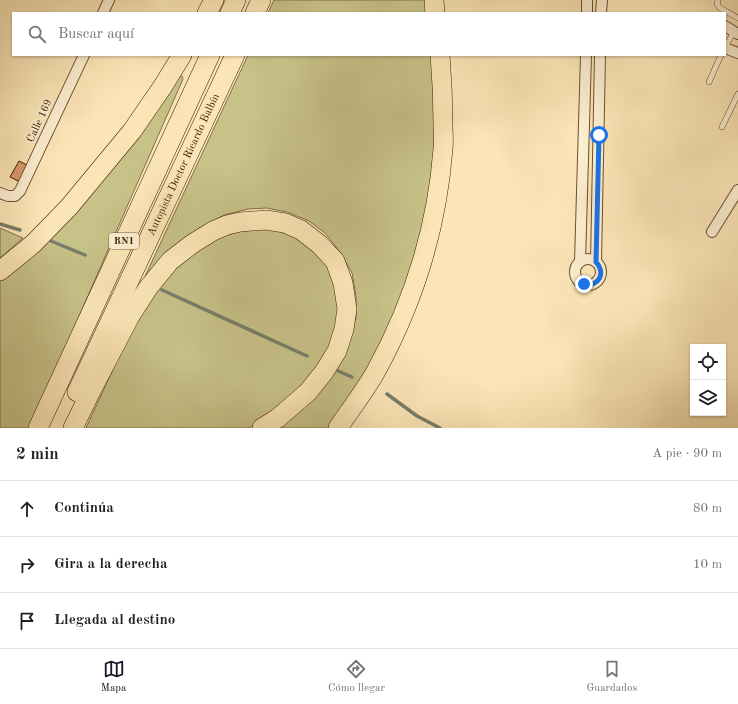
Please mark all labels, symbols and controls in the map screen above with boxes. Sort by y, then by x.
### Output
search box [12,12,726,56]
icon: search [26,23,48,45]
text: Buscar aquí [58,27,134,42]
street label: Autopista Doctor Ricardo Balbín [146,92,222,238]
street label: Calle 169 [25,98,55,144]
route start [590,126,608,144]
road number: RN1 [109,233,139,249]
route end [575,275,593,293]
map controls [690,344,726,416]
button: locate [690,344,726,380]
button: layers [690,380,726,416]
text: 2 min [16,446,59,463]
text: A pie · 90 m [652,447,722,460]
icon: ahead [16,498,38,520]
text: Continúa [54,501,114,516]
text: 80 m [693,502,722,515]
icon: right [16,554,38,576]
text: Gira a la derecha [54,557,168,572]
text: 10 m [693,558,722,571]
icon: arrive [16,610,38,632]
text: Llegada al destino [54,613,175,628]
tab: Mapa [101,658,127,696]
tab: Cómo llegar [328,658,385,696]
tab: Guardados [586,658,637,696]

